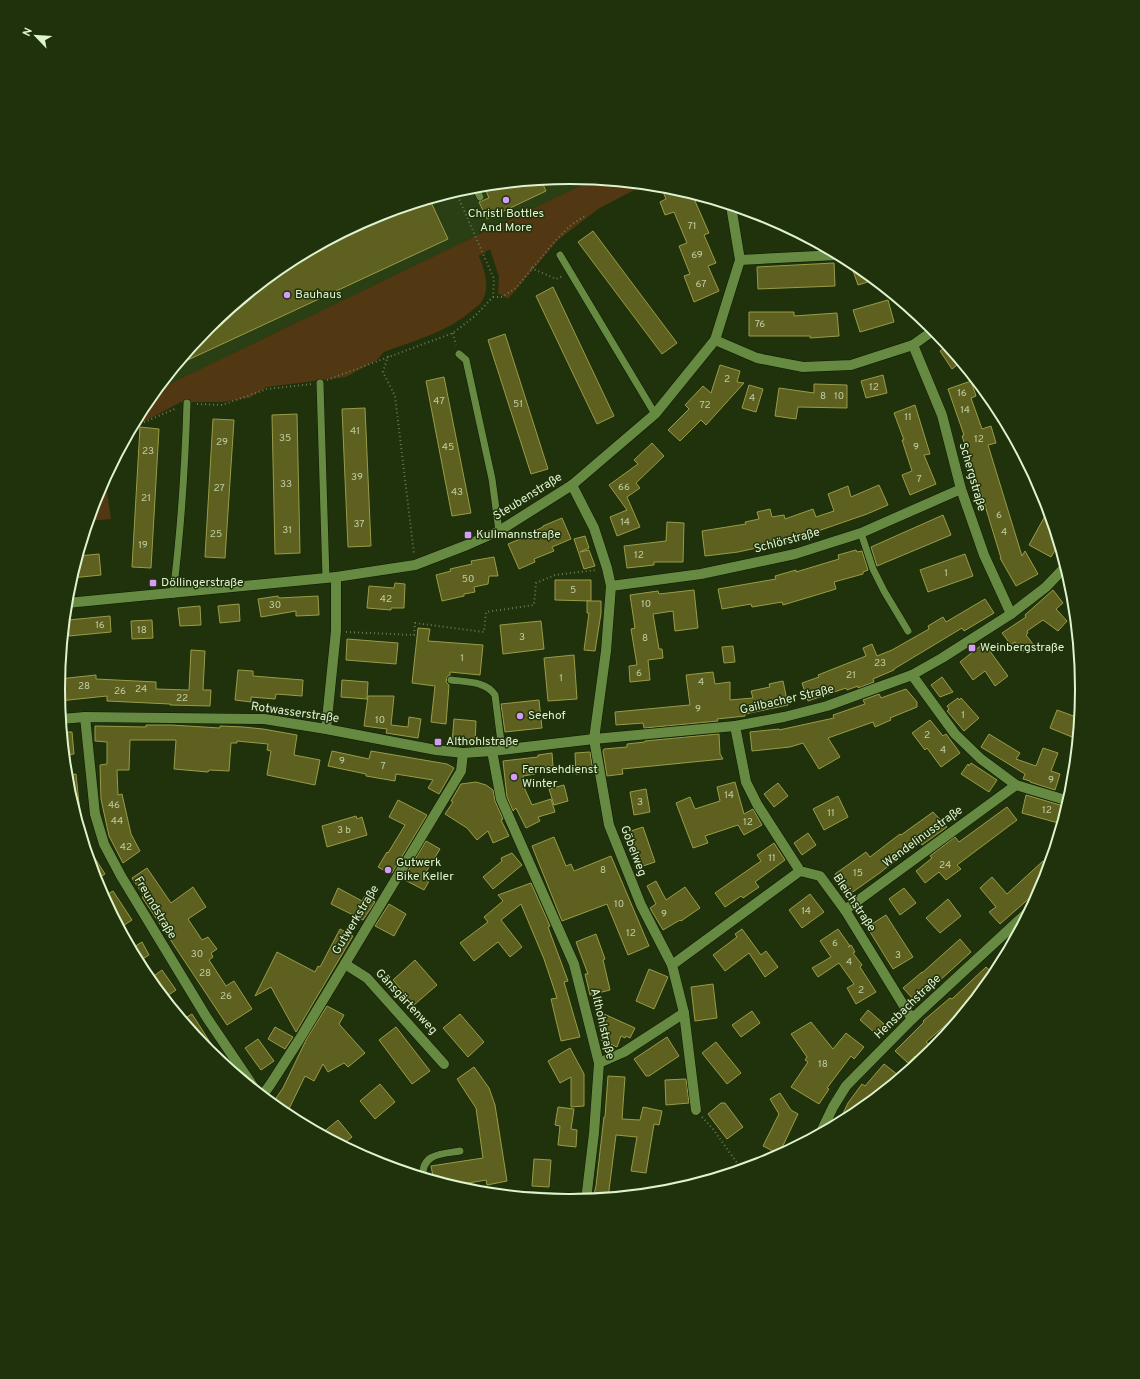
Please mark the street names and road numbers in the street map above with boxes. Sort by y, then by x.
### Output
street label: Schergstraße [955,441,989,513]
street label: Steubenstraße [491,469,565,525]
street label: Schlörstraße [752,525,822,557]
street label: Gailbacher Straße [738,681,836,719]
street label: Rotwasserstraße [250,699,340,727]
street label: Wendelinusstraße [880,803,966,871]
street label: Göbelweg [616,823,650,879]
street label: Bleichstraße [829,871,879,935]
street label: Freundstraße [130,874,180,942]
street label: Gutwerkstraße [329,882,383,958]
street label: Gänsgärtenweg [371,966,441,1038]
street label: Hensbachstraße [871,971,945,1043]
street label: Althohlstraße [586,987,618,1061]

